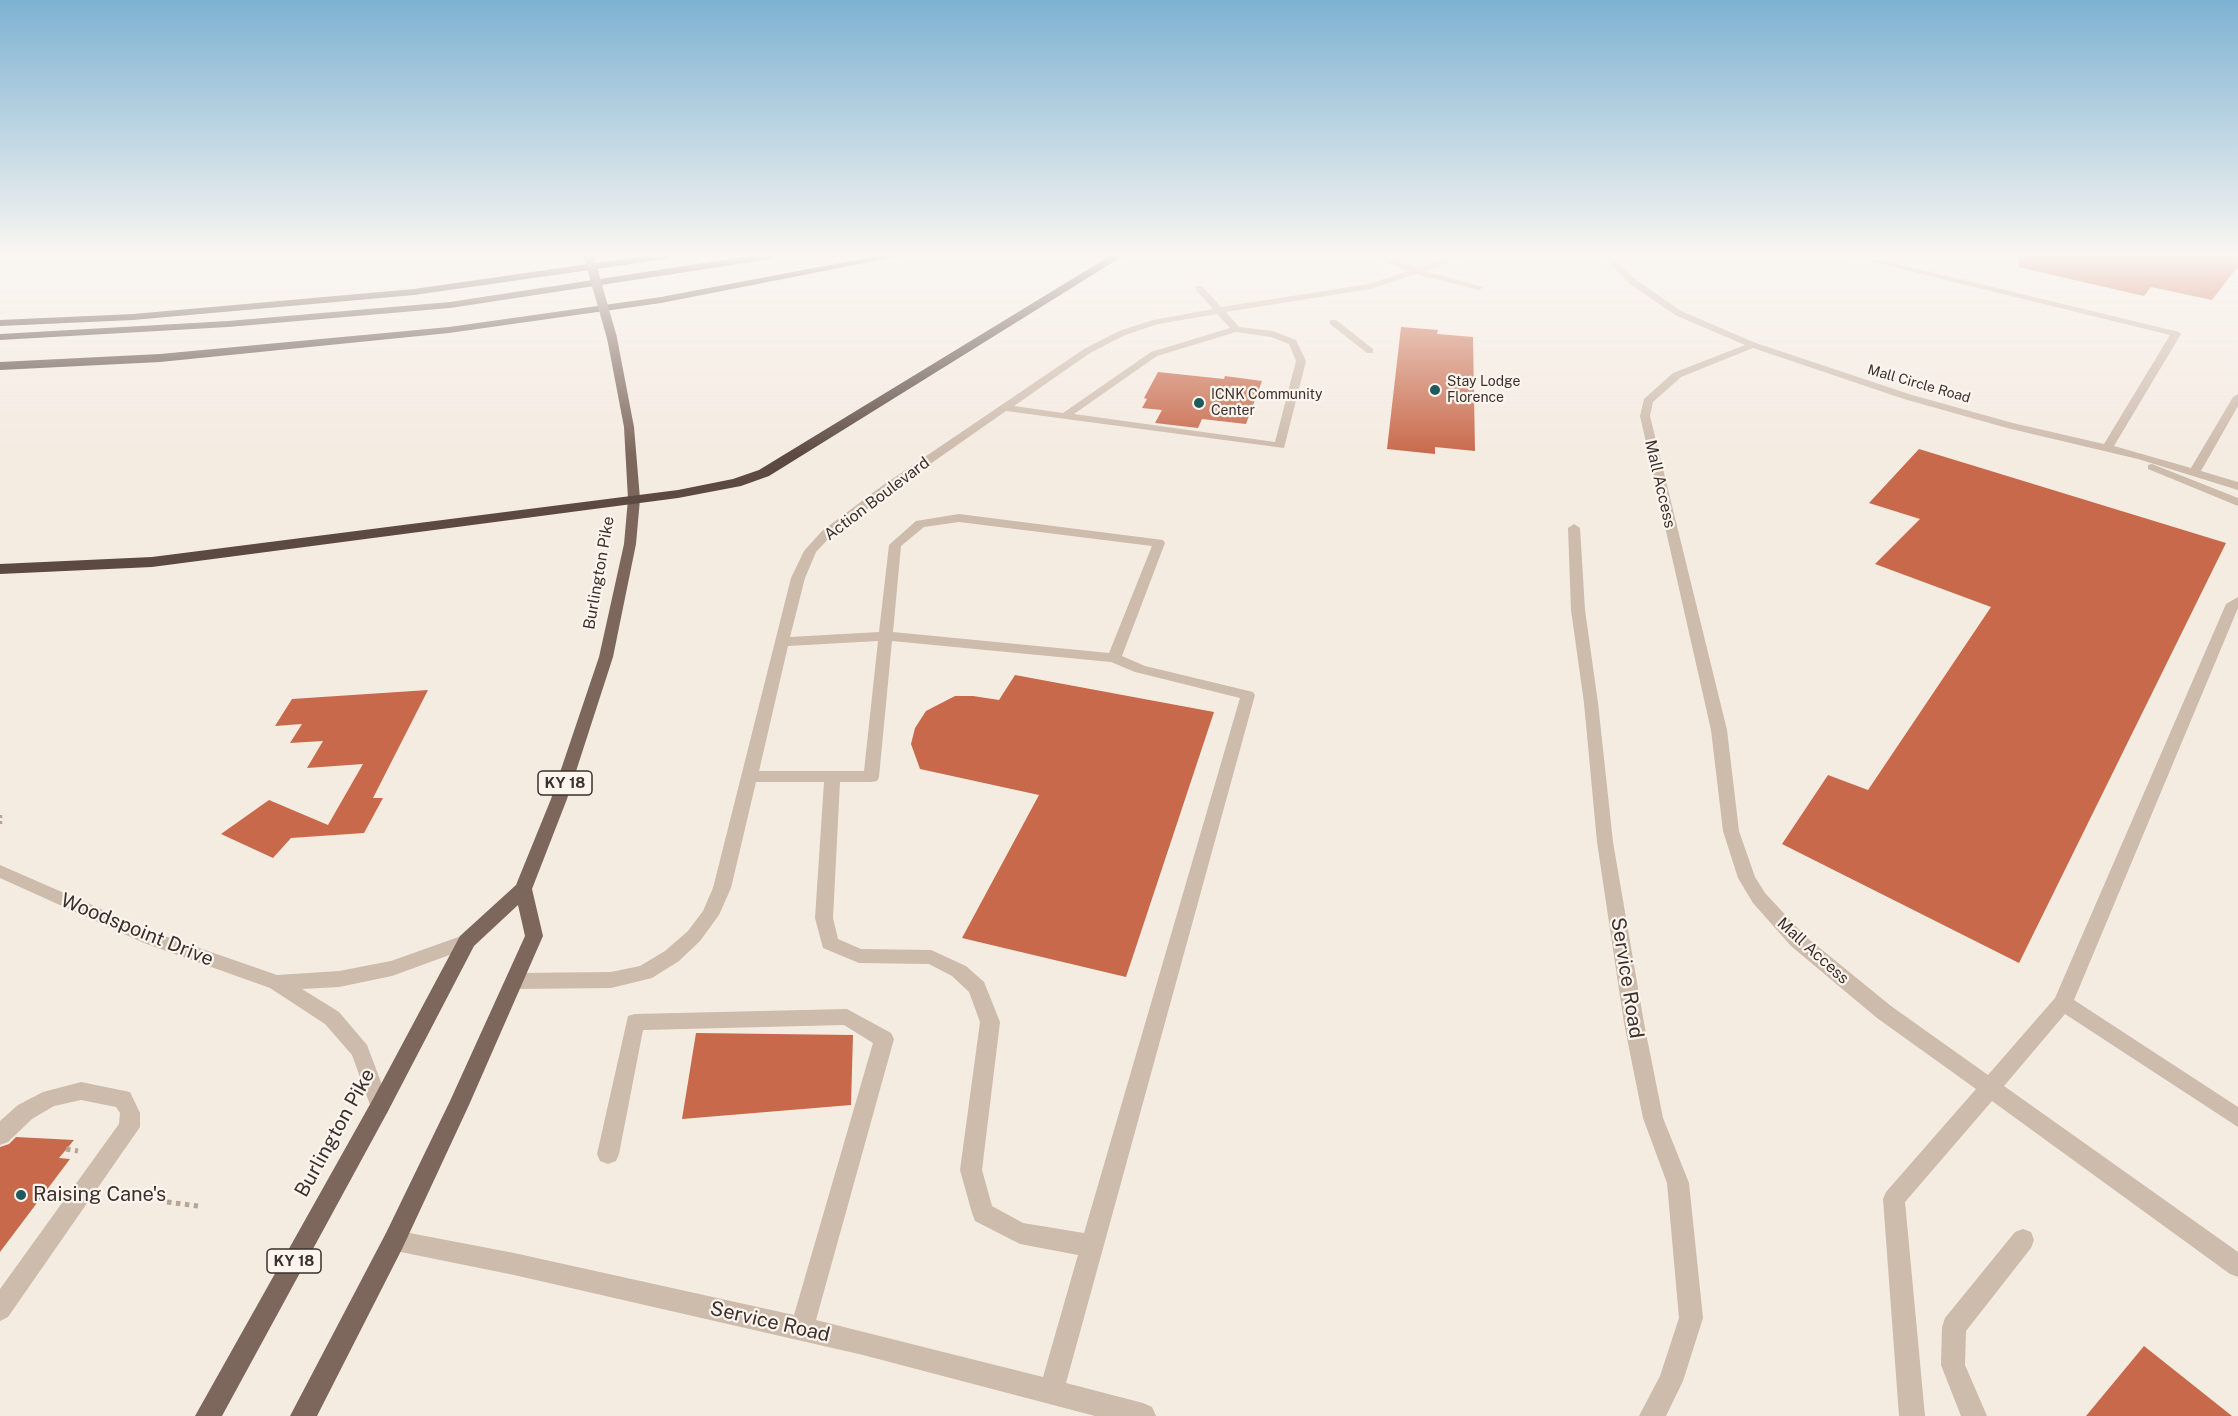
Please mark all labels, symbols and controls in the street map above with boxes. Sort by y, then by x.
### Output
street label: Mall Circle Road [1866,361,1972,407]
place label: Stay Lodge Florence [1447,374,1520,406]
marker: Stay Lodge Florence [1428,383,1442,397]
place label: ICNK Community Center [1211,387,1323,419]
marker: ICNK Community Center [1192,396,1206,410]
street label: Mall Access [1641,438,1679,530]
street label: Action Boulevard [821,453,933,545]
street label: Burlington Pike [580,515,618,631]
road number: KY 18 [538,771,592,795]
street label: Woodspoint Drive [57,888,217,972]
street label: Mall Access [1773,914,1853,988]
street label: Service Road [1606,916,1648,1040]
street label: Burlington Pike [290,1065,380,1201]
place label: Raising Cane's [33,1183,166,1207]
marker: Raising Cane's [14,1188,28,1202]
road number: KY 18 [267,1249,321,1273]
street label: Service Road [708,1297,832,1347]

